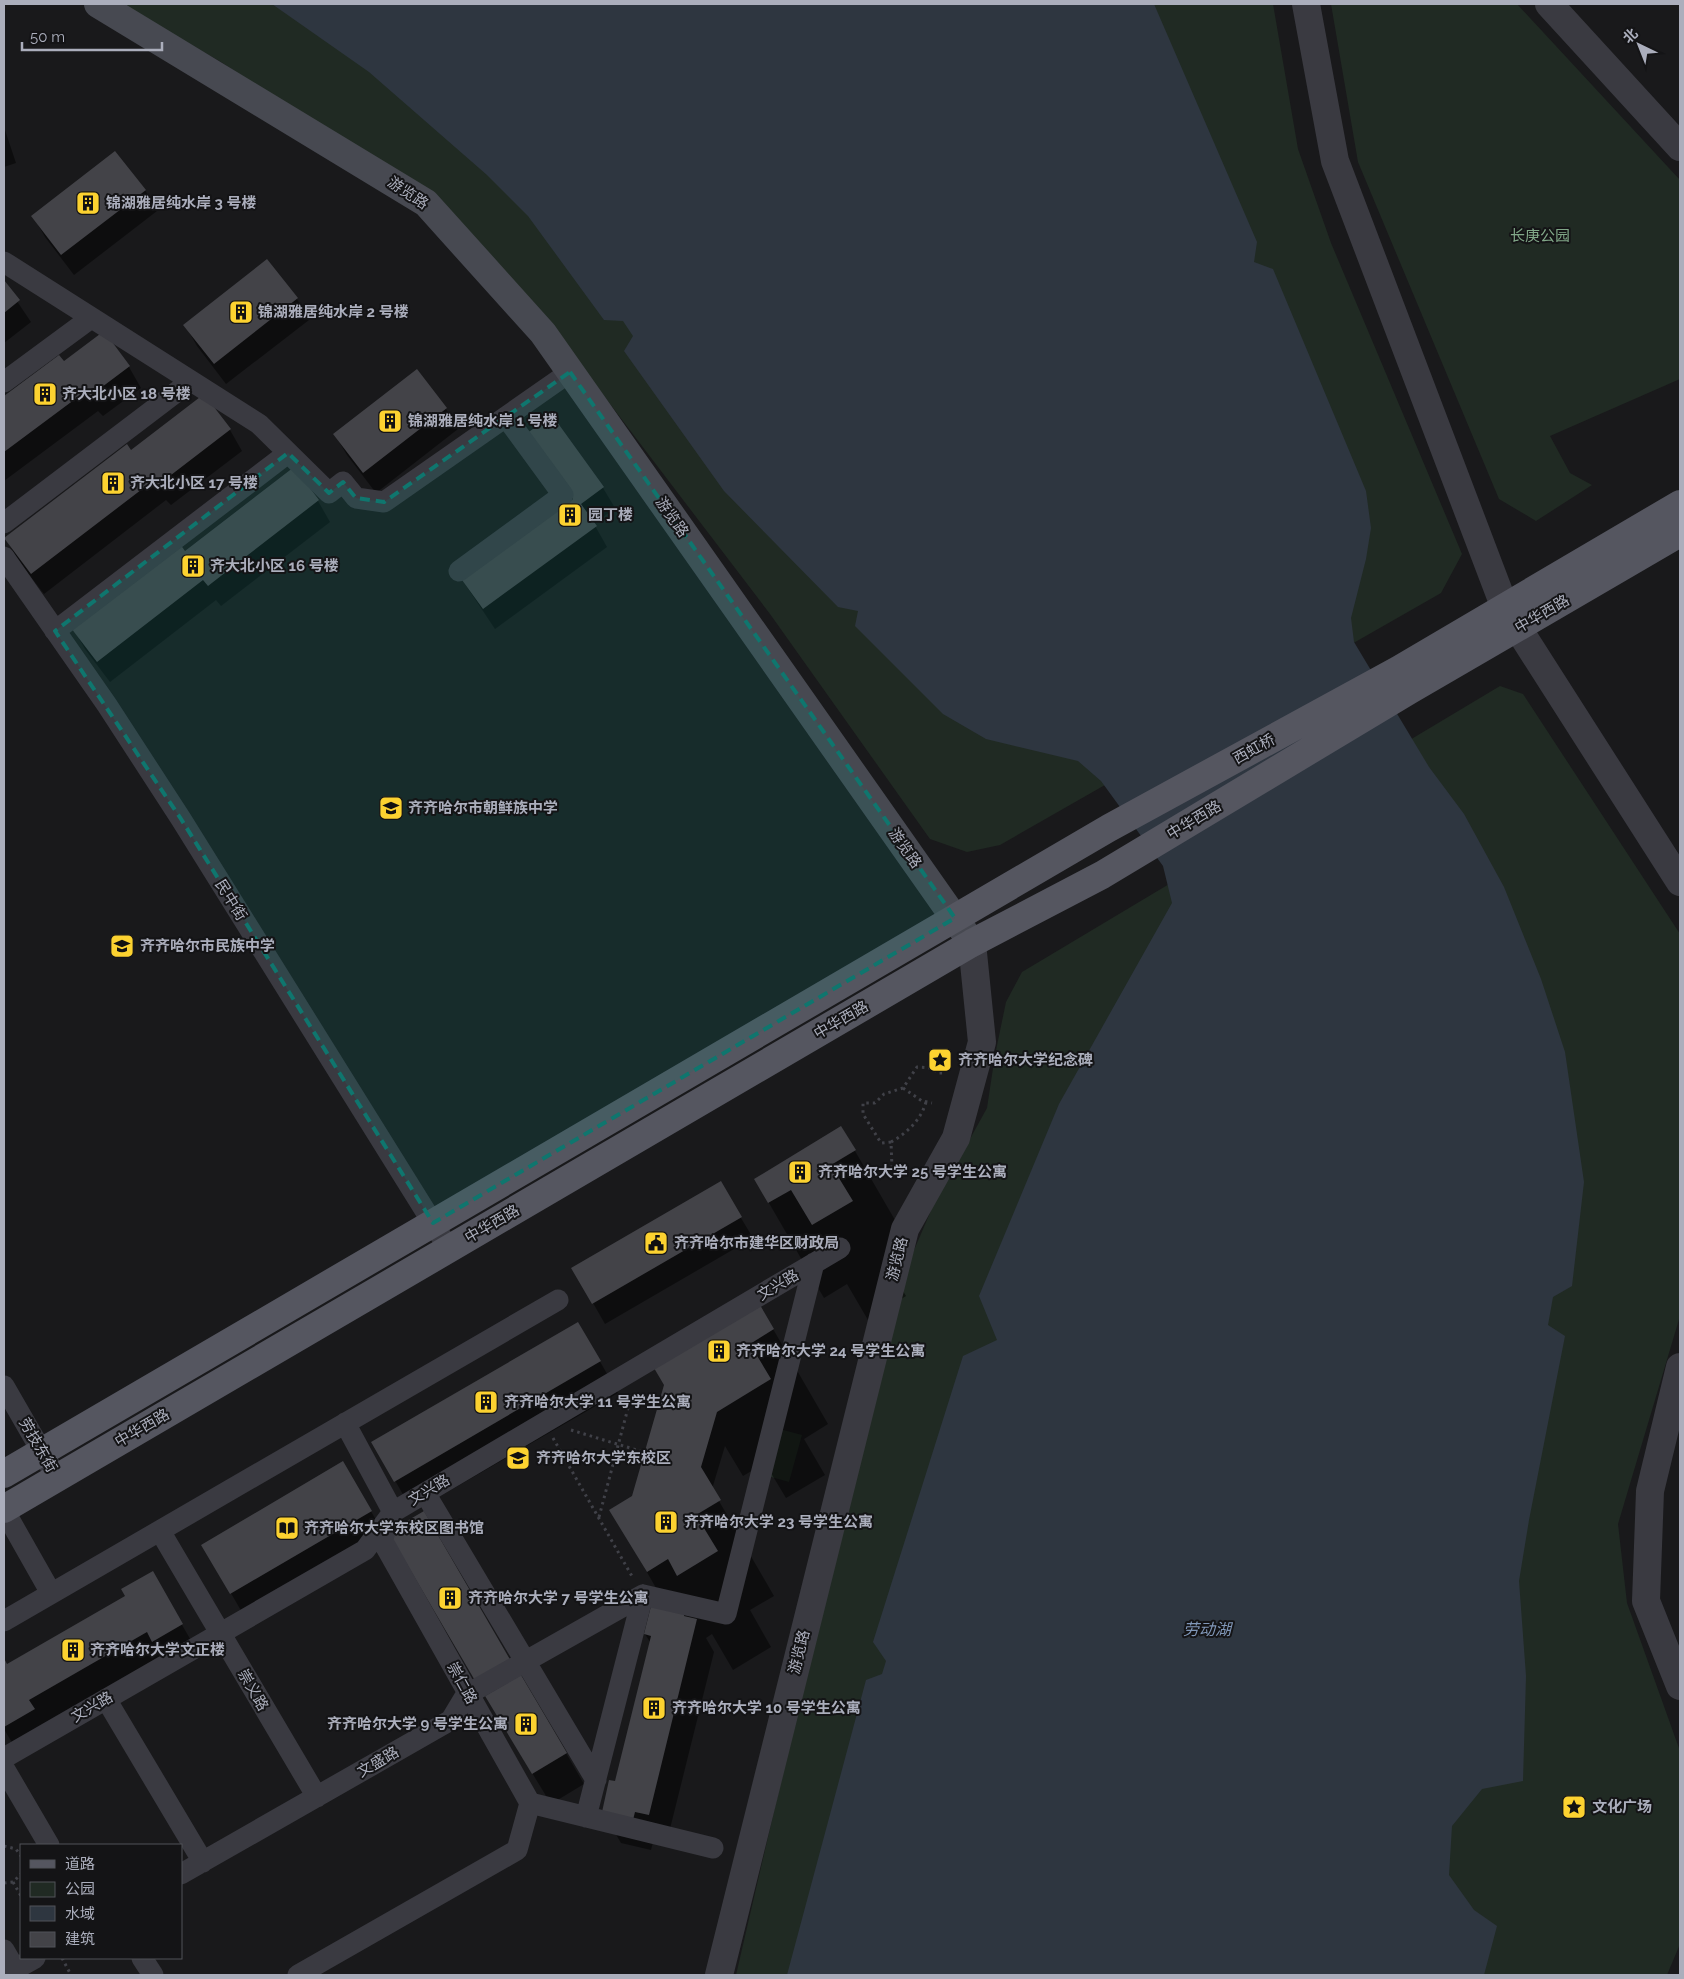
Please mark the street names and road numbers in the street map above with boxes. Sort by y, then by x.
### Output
street label: 游览路 [384,173,432,213]
street label: 游览路 [652,493,692,541]
street label: 中华西路 [1512,591,1572,637]
street label: 西虹桥 [1230,730,1278,768]
street label: 中华西路 [1164,797,1224,843]
street label: 游览路 [885,824,925,872]
street label: 民中街 [211,876,251,924]
street label: 中华西路 [811,997,871,1043]
street label: 中华西路 [462,1201,522,1247]
street label: 游览路 [883,1235,911,1283]
street label: 文兴路 [754,1266,802,1304]
street label: 中华西路 [112,1405,172,1451]
street label: 劳技东街 [15,1415,61,1475]
street label: 文兴路 [405,1471,453,1509]
street label: 游览路 [785,1628,813,1676]
street label: 崇仁路 [443,1659,481,1707]
street label: 崇义路 [234,1666,272,1714]
street label: 文兴路 [68,1688,116,1726]
street label: 文盛路 [354,1743,402,1781]

